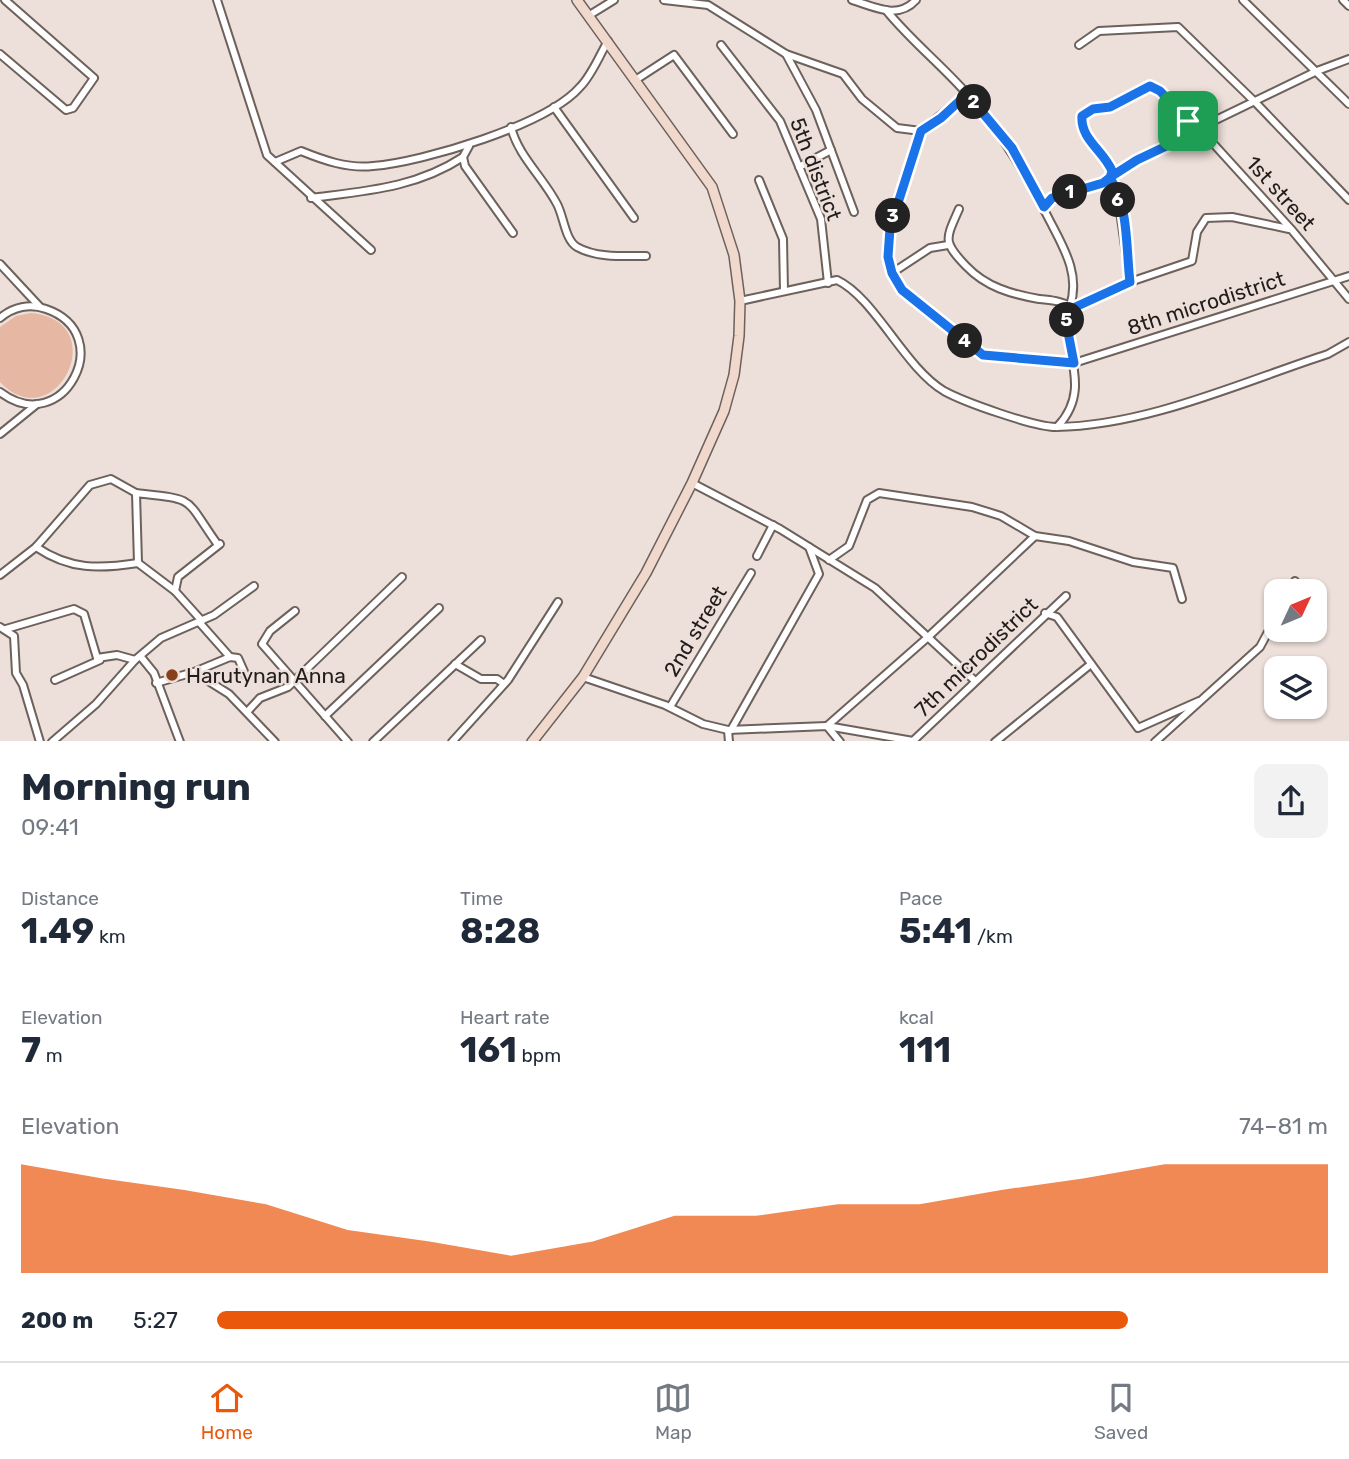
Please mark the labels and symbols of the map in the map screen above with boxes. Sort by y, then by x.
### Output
pin: 2 [956,84,992,119]
pin [1158,91,1218,151]
street label: 5th district [785,114,847,224]
street label: 1st street [1241,151,1321,235]
pin: 1 [1052,174,1088,210]
pin: 6 [1100,182,1136,218]
pin: 3 [876,198,910,234]
street label: 8th microdistrict [1124,266,1288,340]
pin: 5 [1050,302,1084,338]
pin: 4 [948,324,982,358]
north arrow [1264,579,1326,642]
street label: 2nd street [658,581,732,681]
street label: 7th microdistrict [909,592,1043,722]
place label: Harutynan Anna [186,663,346,688]
marker: Harutynan Anna [164,667,180,683]

